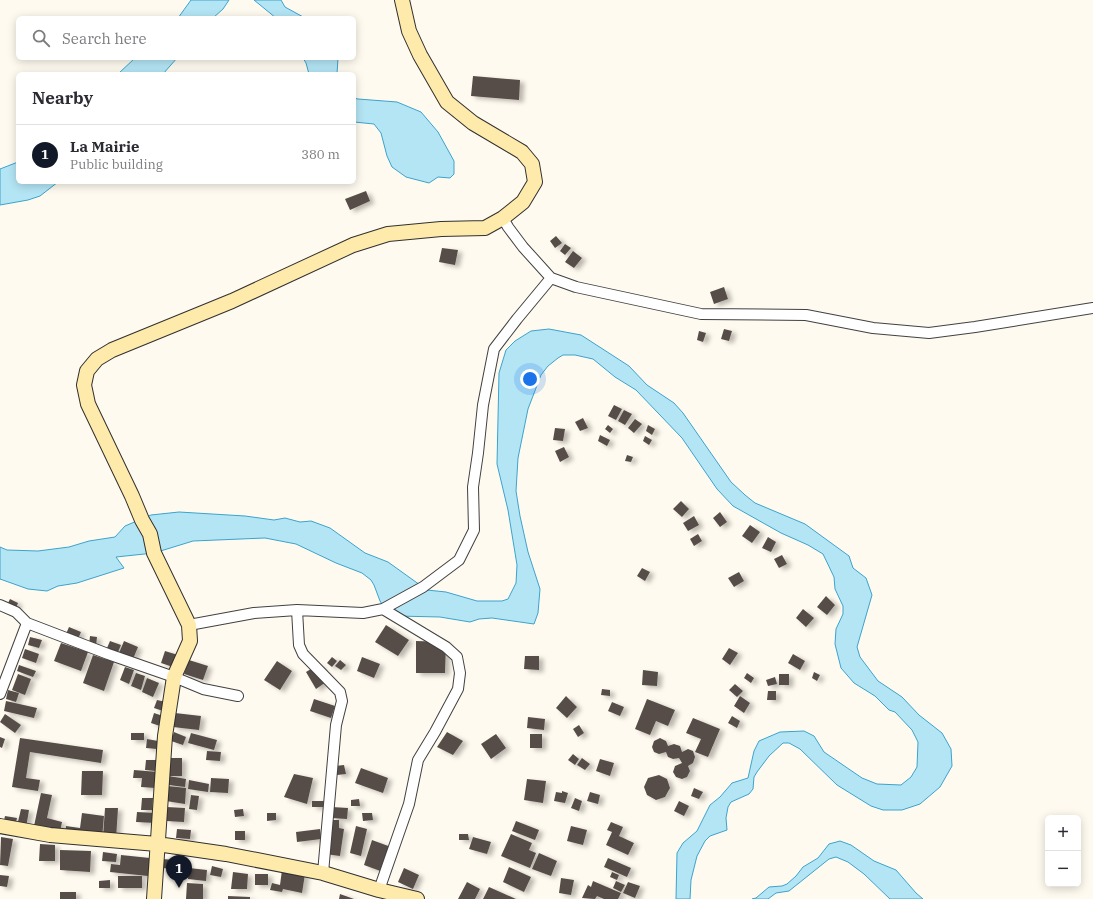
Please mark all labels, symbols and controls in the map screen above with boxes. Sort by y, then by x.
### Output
search box [16,16,356,60]
icon: search [30,27,52,49]
text: Search here [62,29,147,48]
text: Nearby [32,87,93,109]
text: La Mairie [70,137,139,156]
text: 1 [41,146,49,163]
text: 380 m [301,146,340,163]
text: Public building [70,156,163,173]
your location [520,369,540,389]
map controls [1045,815,1081,887]
button: + [1045,815,1081,851]
button: − [1045,851,1081,887]
pin: 1 [166,855,192,888]

